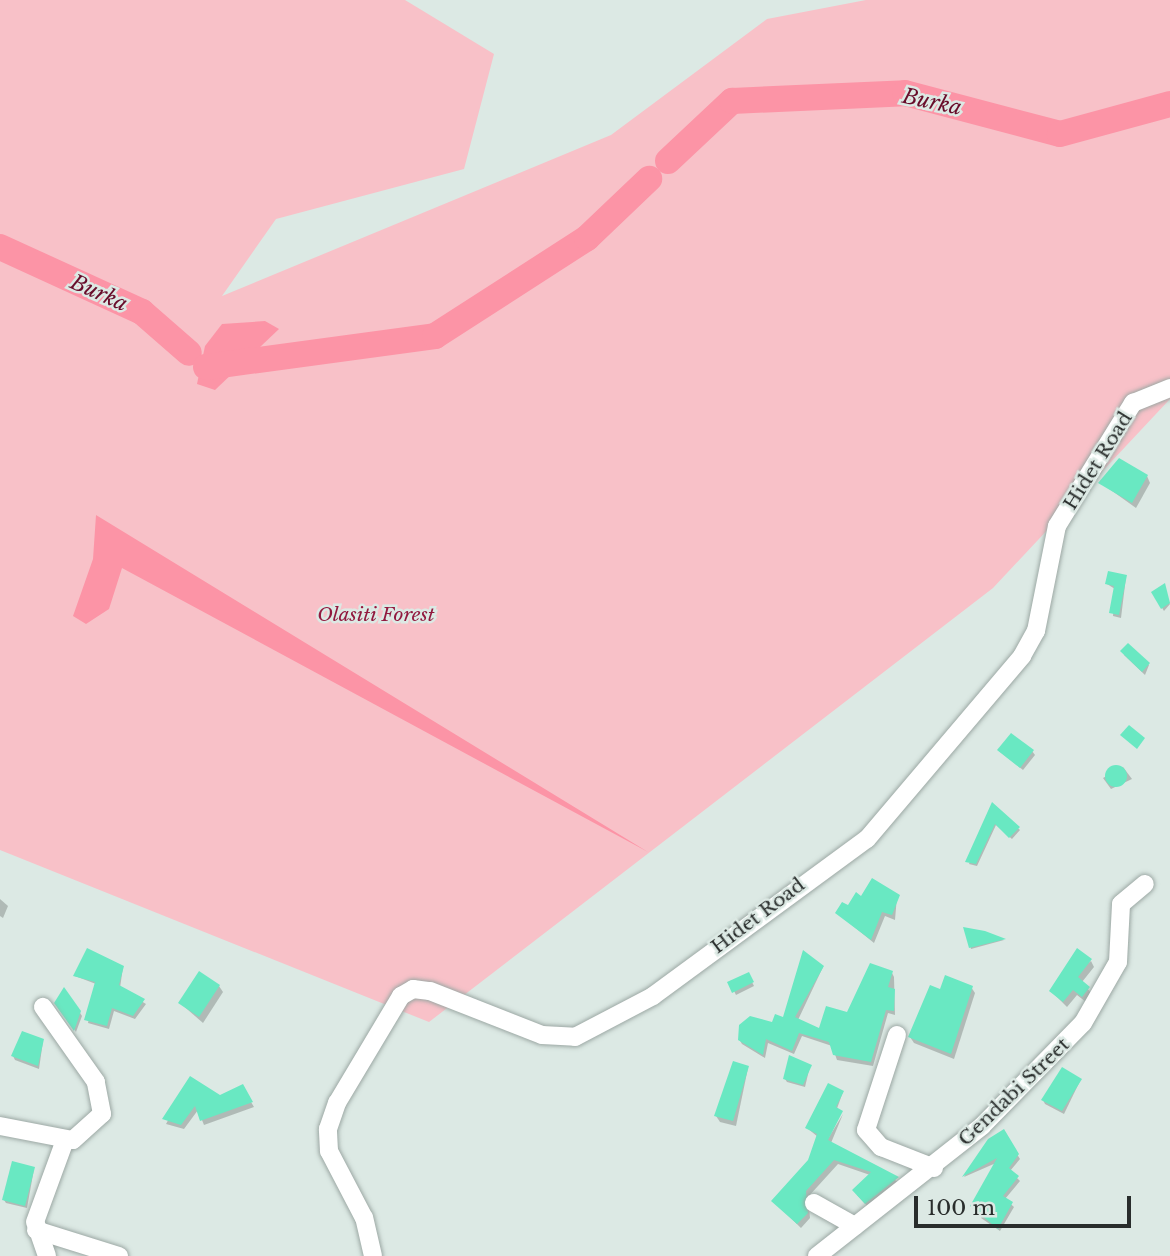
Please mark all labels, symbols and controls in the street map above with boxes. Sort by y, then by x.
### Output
water label: Burka [900,83,964,121]
water label: Burka [67,269,131,317]
street label: Hidet Road [1059,408,1137,514]
park label: Olasiti Forest [317,604,435,626]
street label: Hidet Road [707,874,809,958]
street label: Gendabi Street [954,1033,1074,1151]
scale bar [918,1182,1135,1226]
text: 100 m [927,1195,995,1221]

